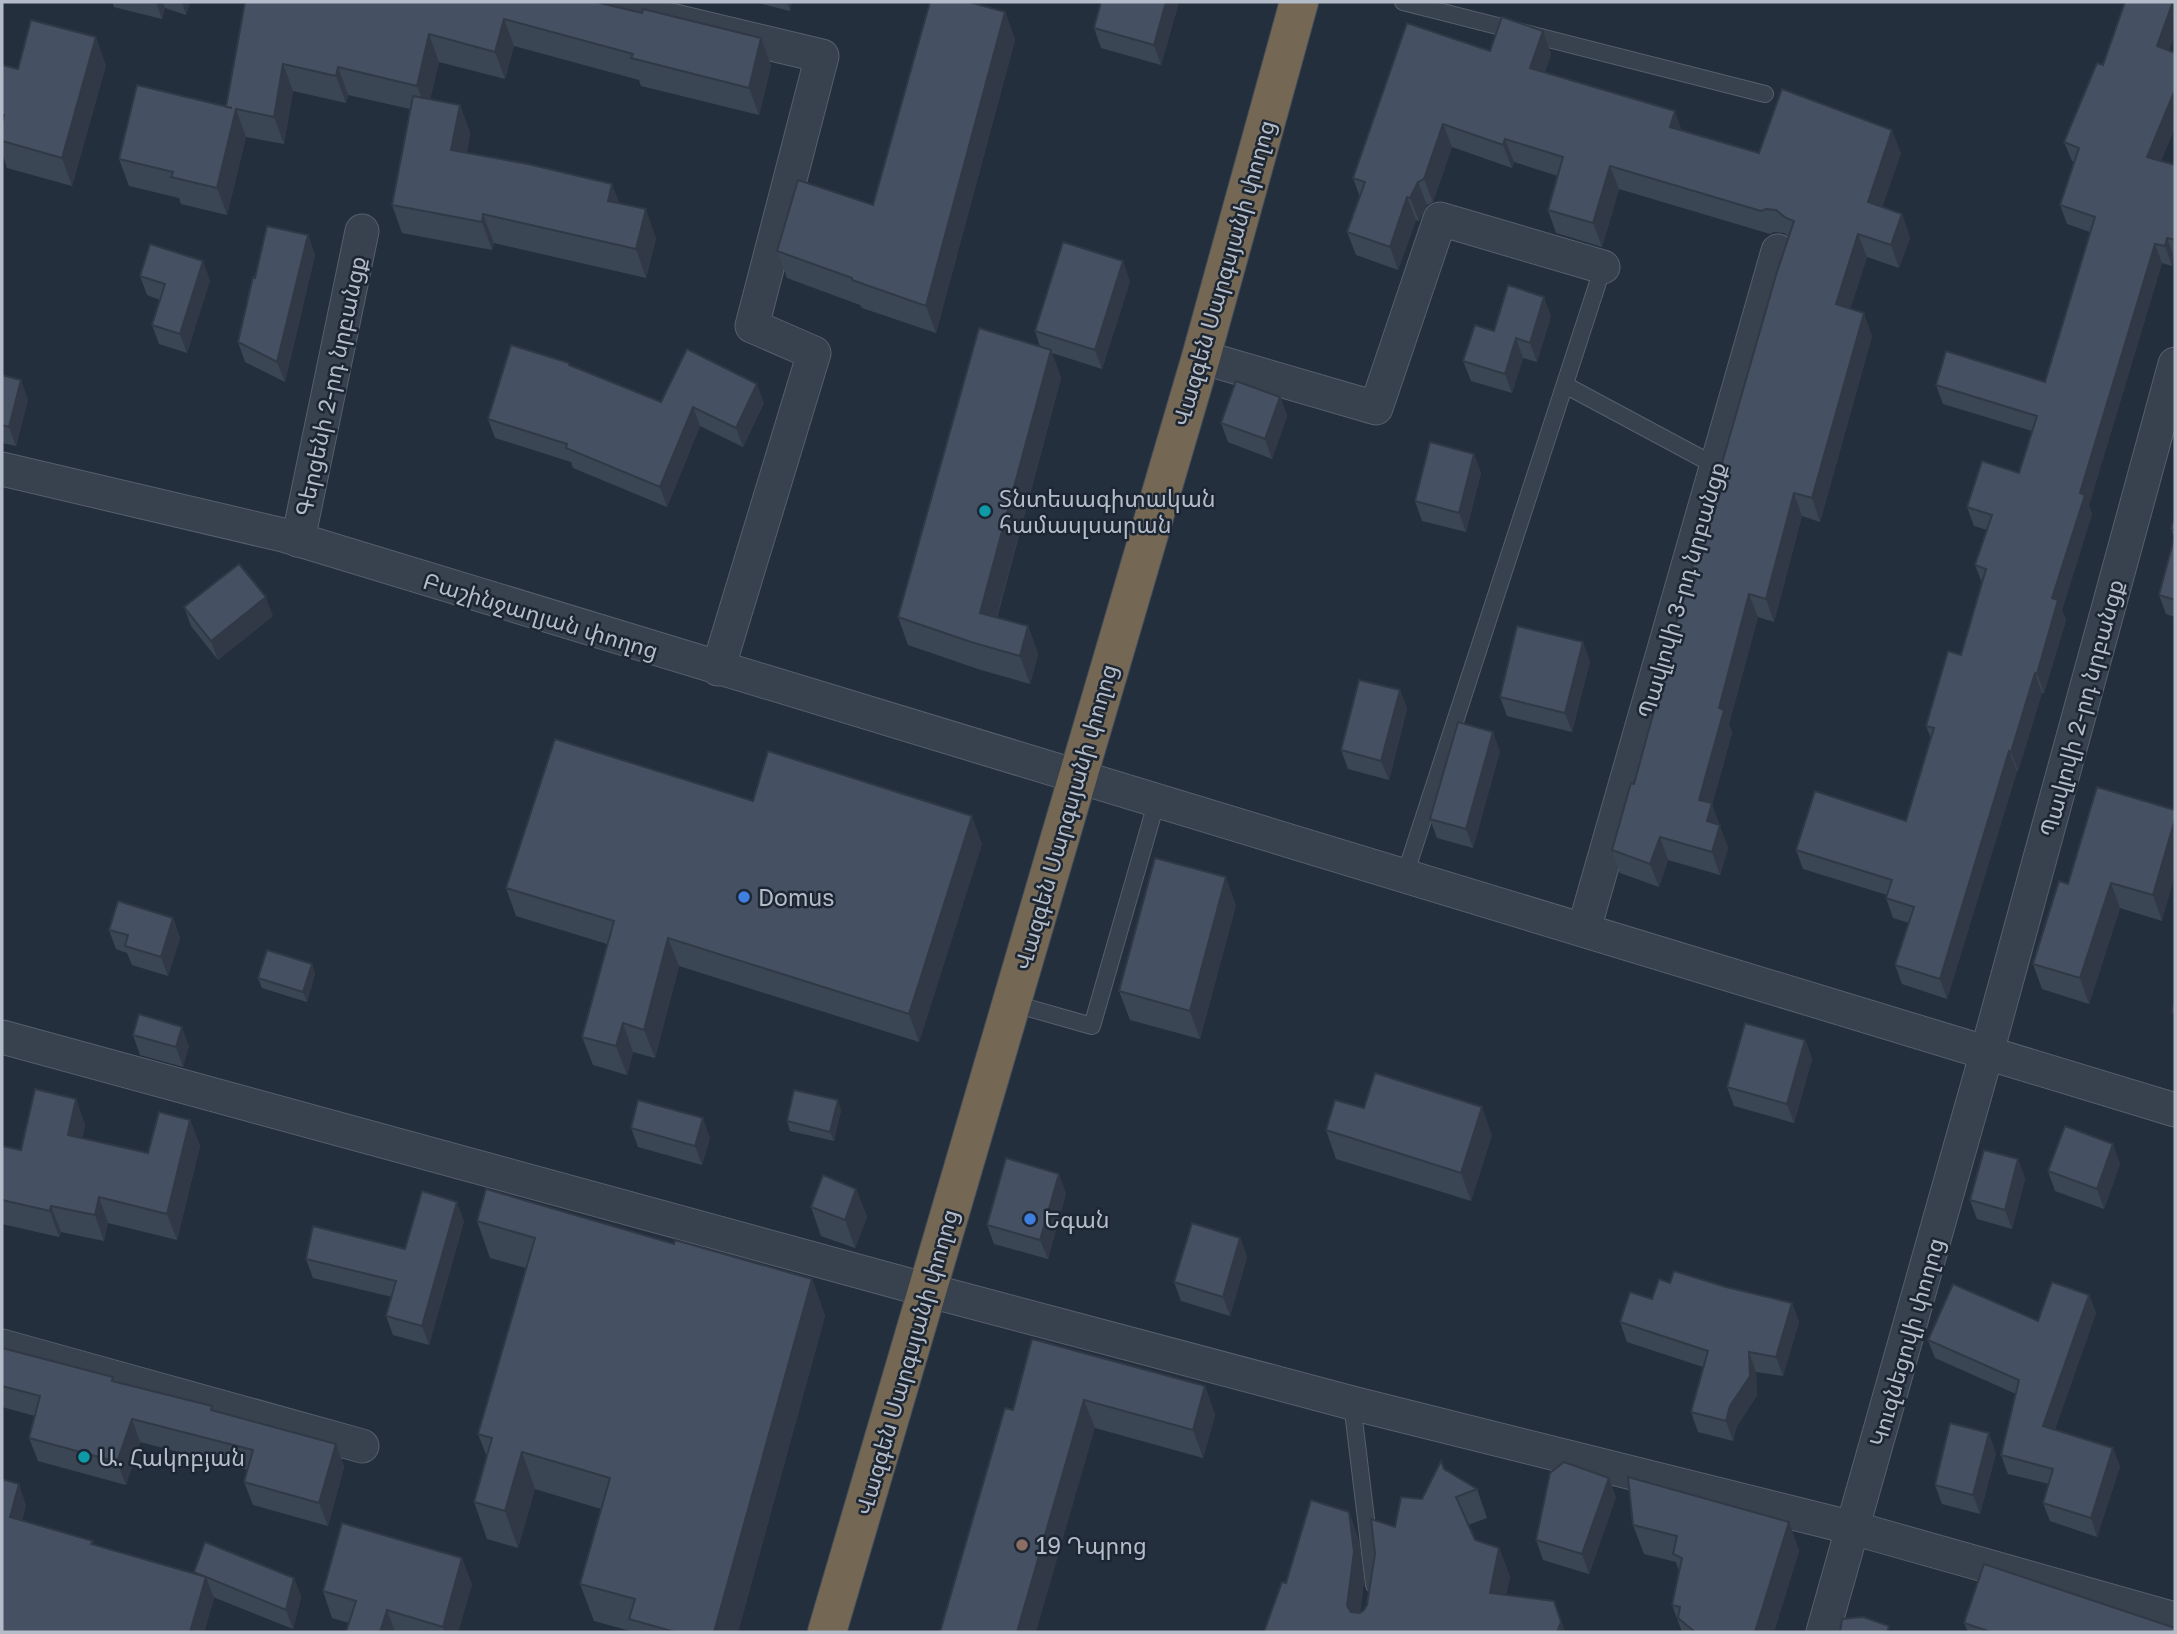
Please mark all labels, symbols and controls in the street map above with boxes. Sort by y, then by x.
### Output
street label: Վազգեն Սարգսյանի փողոց [1166,117,1281,430]
street label: Գերցենի 2-րդ նրբանցք [289,253,372,519]
street label: Պավլովի 3-րդ նրբանցք [1631,458,1732,722]
place label: Տնտեսագիտական համասլսարան [999,484,1216,539]
marker: Տնտեսագիտական համասլսարան [977,503,993,519]
street label: Բաշինջաղյան փողոց [420,566,662,665]
street label: Պավլովի 2-րդ նրբանցք [2033,576,2130,840]
street label: Վազգեն Սարգսյանի փողոց [1008,661,1123,974]
place label: Domus [758,883,834,911]
marker: Domus [736,889,752,905]
place label: Եգան [1044,1205,1110,1234]
street label: Վազգեն Սարգսյանի փողոց [849,1206,964,1519]
marker: Եգան [1022,1211,1038,1227]
street label: Կուզնեցովի փողոց [1863,1235,1950,1450]
place label: Ա. Հակոբյան [98,1443,245,1472]
marker: Ա. Հակոբյան [76,1449,92,1465]
place label: 19 Դպրոց [1036,1531,1147,1560]
marker: 19 Դպրոց [1014,1537,1030,1553]

